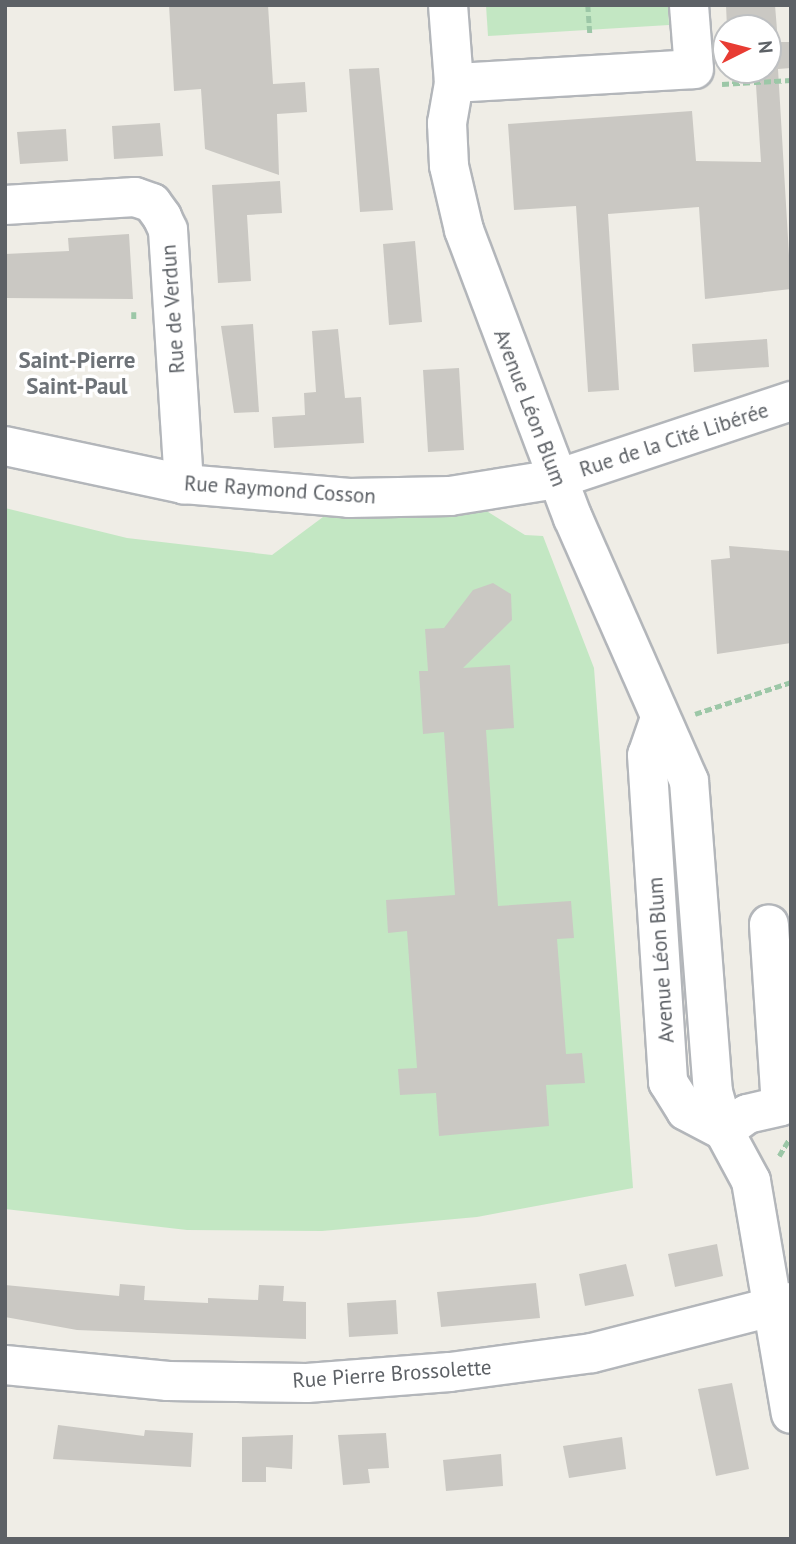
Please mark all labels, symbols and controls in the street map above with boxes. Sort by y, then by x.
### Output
north arrow [712,14,782,84]
text: N [753,40,778,54]
street label: Rue de Verdun [156,243,190,375]
street label: Avenue Léon Blum [488,326,572,490]
district label: Saint-Pierre Saint-Paul [18,346,136,400]
street label: Rue de la Cité Libérée [576,398,772,482]
street label: Rue Raymond Cosson [183,471,377,509]
street label: Avenue Léon Blum [643,876,679,1044]
street label: Rue Pierre Brossolette [292,1354,492,1394]

